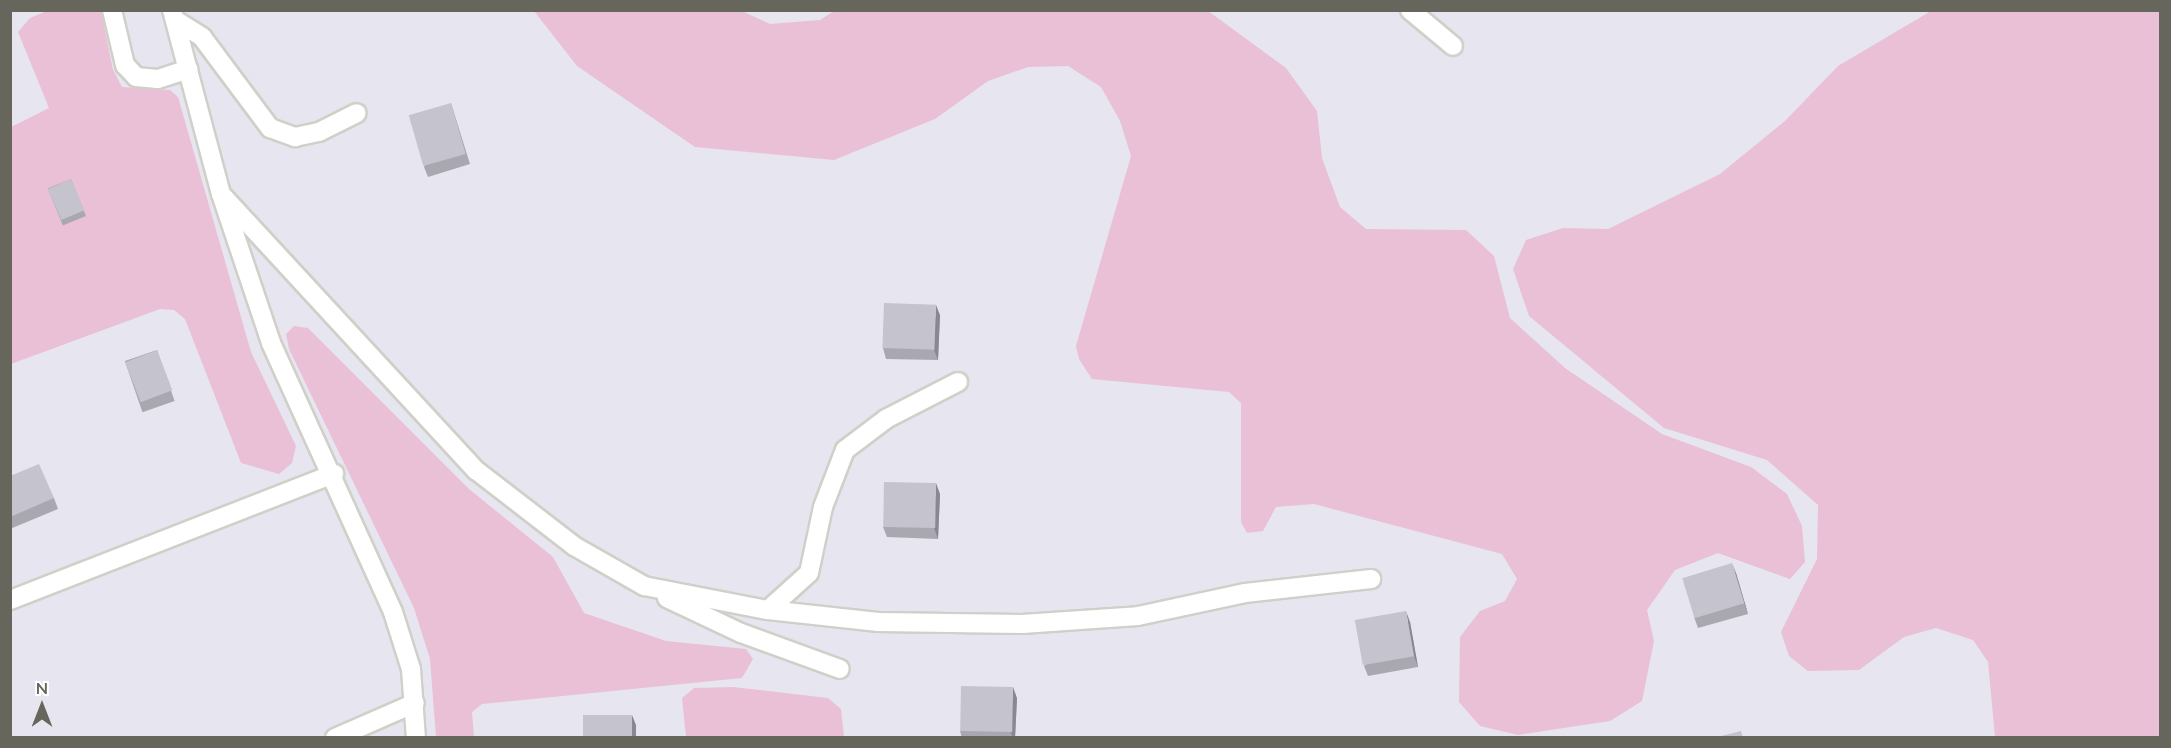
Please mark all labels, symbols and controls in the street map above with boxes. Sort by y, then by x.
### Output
north arrow [12,676,72,736]
text: N [36,678,48,697]

